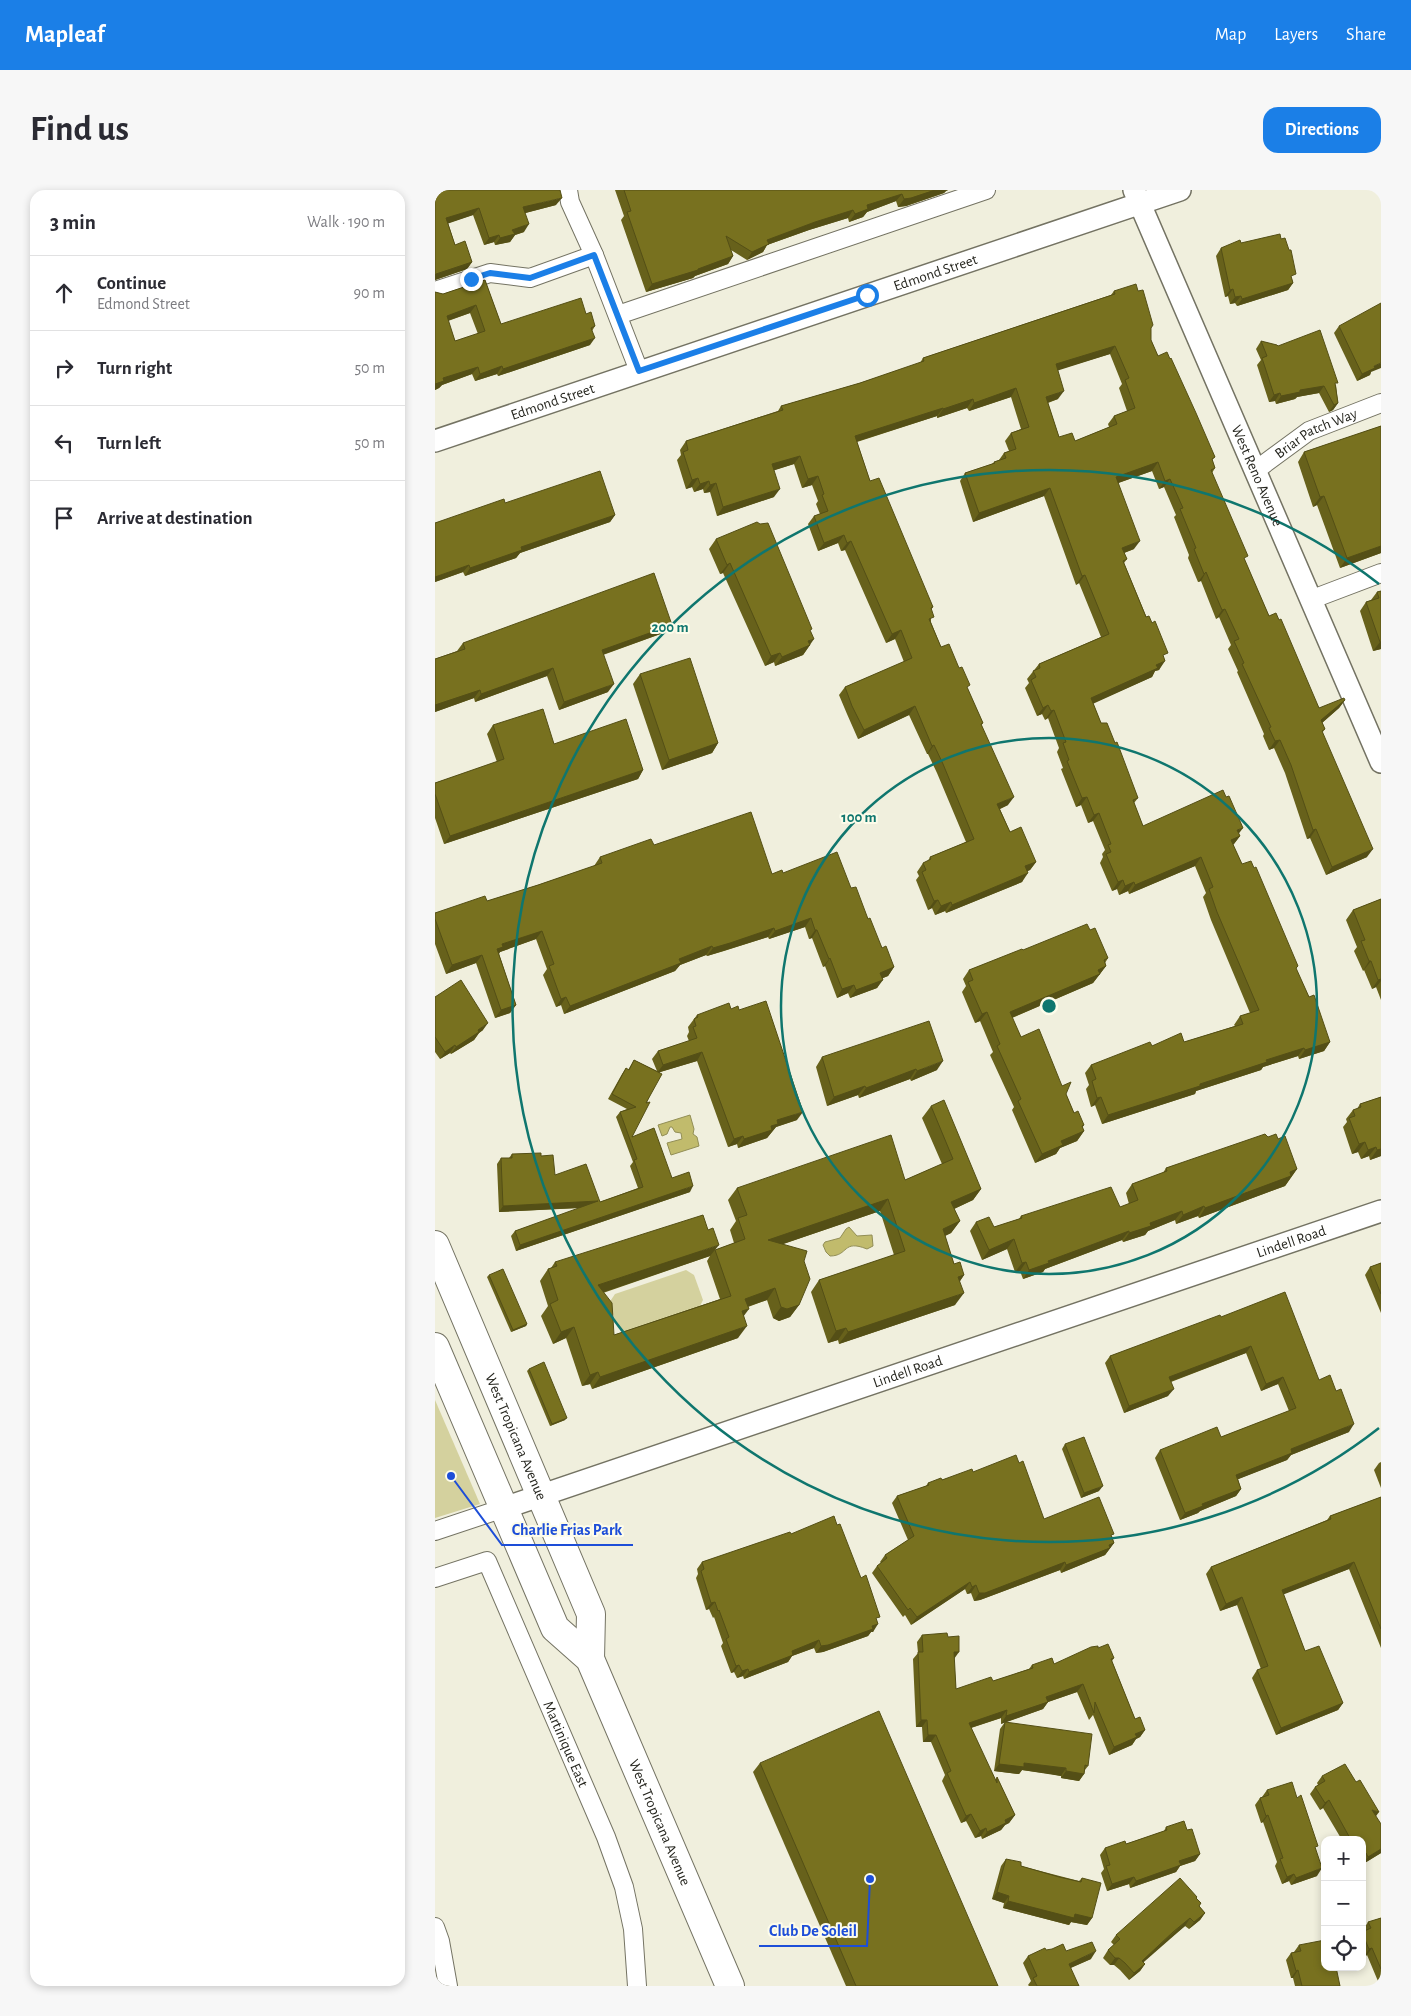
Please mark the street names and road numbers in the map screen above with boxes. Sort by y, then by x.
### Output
street label: Edmond Street [892,251,979,293]
street label: Edmond Street [509,380,596,422]
street label: Briar Patch Way [1272,405,1360,461]
street label: West Reno Avenue [1229,423,1286,528]
street label: Lindell Road [1255,1223,1328,1260]
street label: Lindell Road [871,1353,944,1390]
street label: West Tropicana Avenue [483,1371,549,1502]
street label: Martinique East [541,1699,591,1789]
street label: West Tropicana Avenue [626,1757,694,1888]

